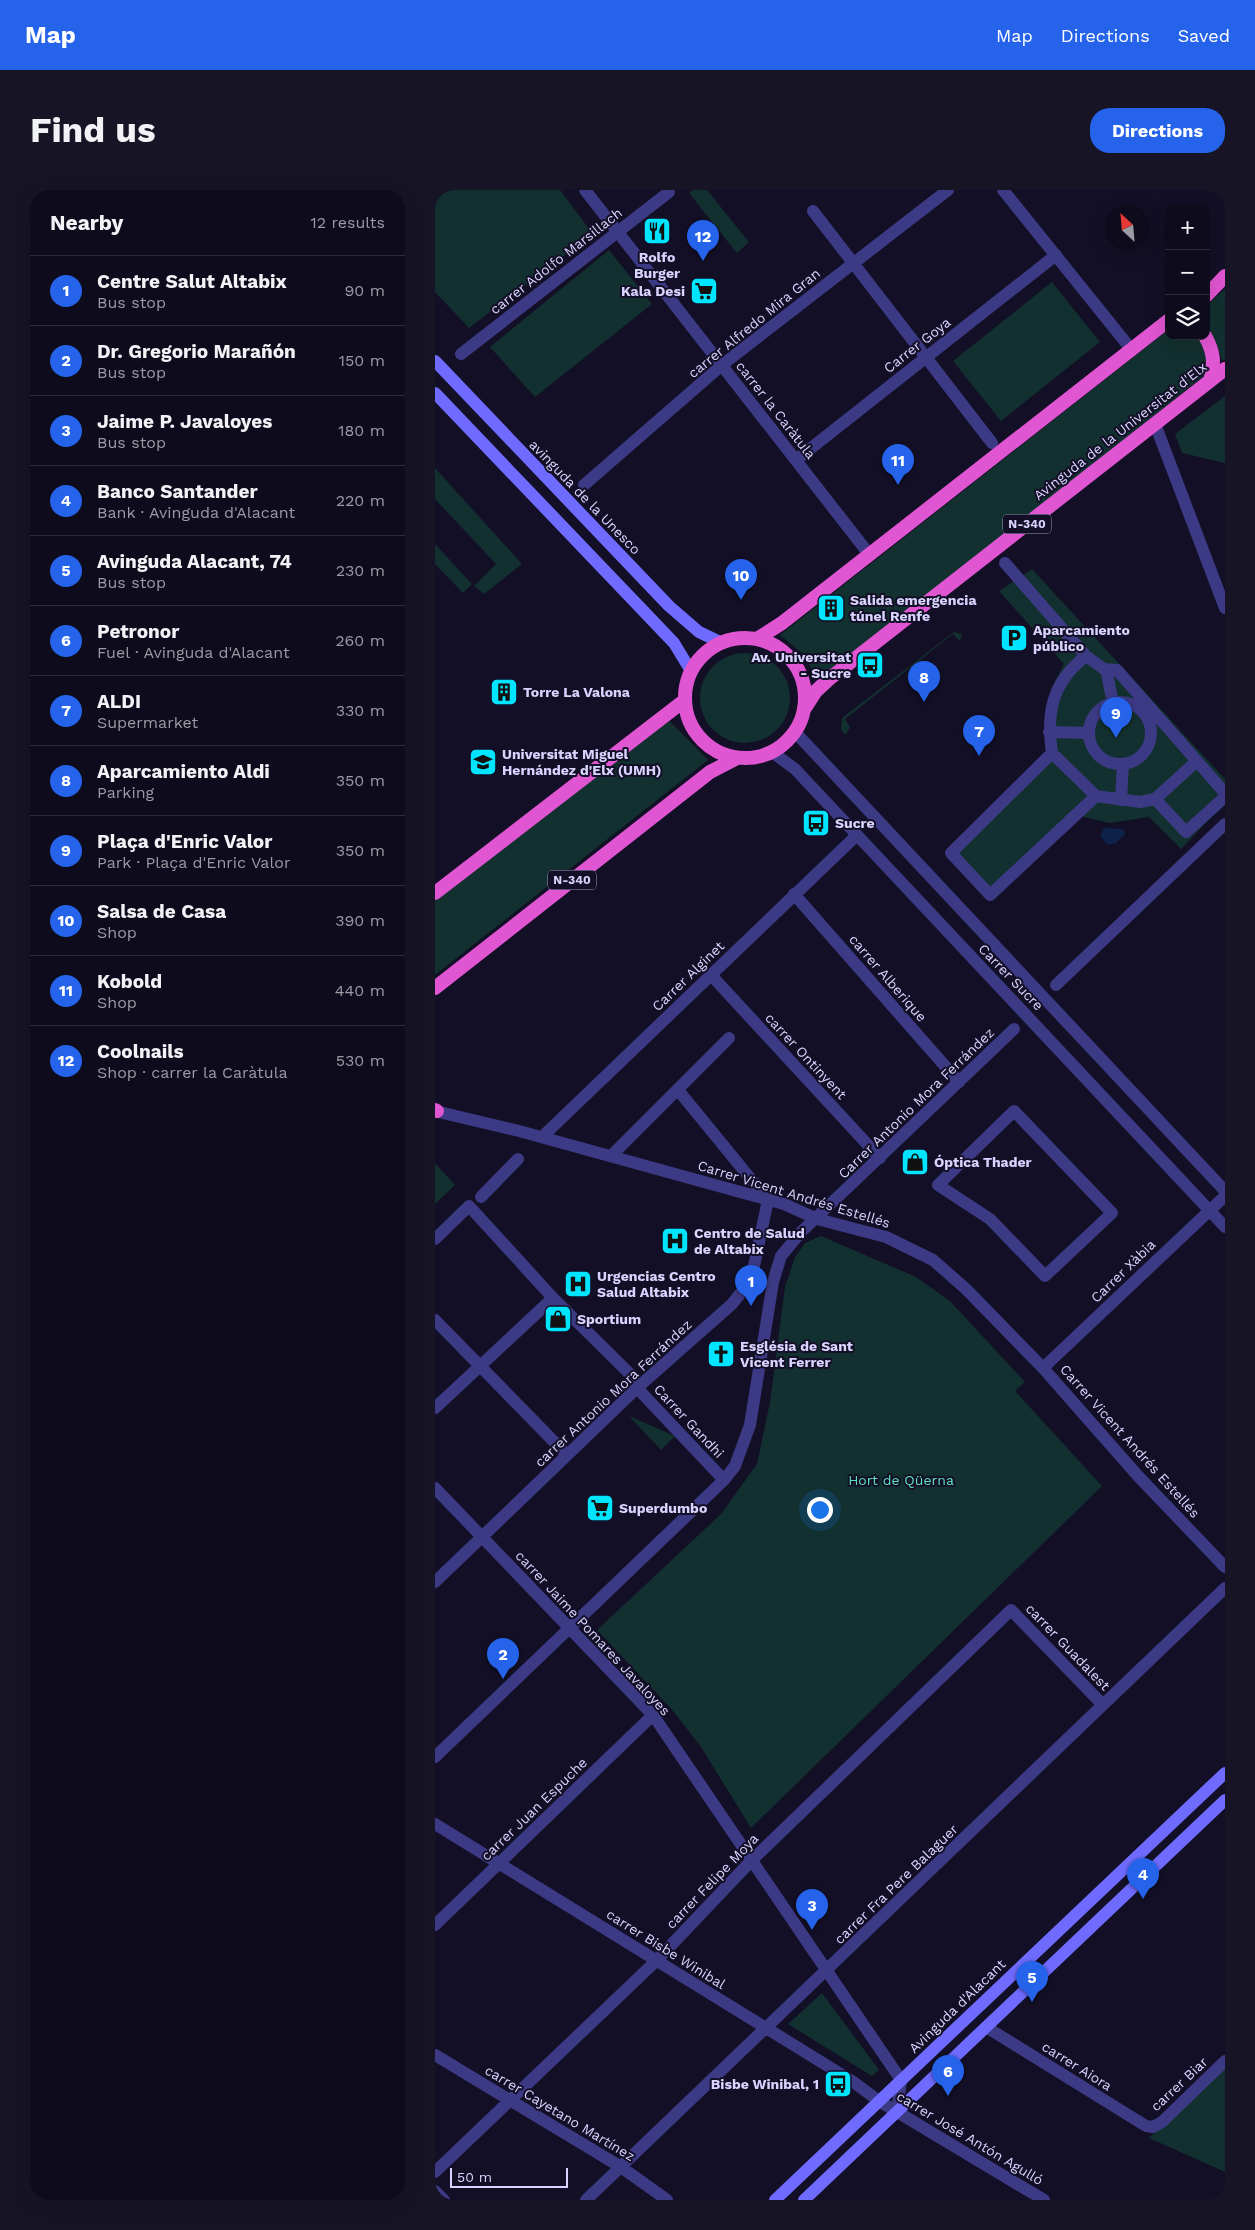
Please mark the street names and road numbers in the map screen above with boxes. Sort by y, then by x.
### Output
street label: carrer Adolfo Marsillach [487,205,625,317]
street label: carrer Alfredo Mira Gran [685,265,823,381]
street label: Carrer Goya [880,314,954,376]
street label: carrer la Caràtula [733,358,819,462]
street label: Avinguda de la Universitat d'Elx [1030,359,1210,503]
street label: avinguda de la Unesco [526,436,644,558]
road number: N-340 [1003,514,1051,534]
road number: N-340 [548,870,596,890]
street label: carrer Alberique [846,931,930,1025]
street label: Carrer Alginet [649,938,727,1014]
street label: Carrer Sucre [975,941,1047,1013]
street label: carrer Ontinyent [762,1010,850,1102]
street label: Carrer Antonio Mora Ferrández [835,1024,997,1182]
street label: Carrer Vicent Andrés Estellés [696,1157,892,1231]
street label: Carrer Xàbia [1087,1236,1159,1306]
street label: carrer Antonio Mora Ferrández [531,1316,695,1470]
street label: Carrer Vicent Andrés Estellés [1057,1361,1203,1521]
street label: Carrer Gandhi [651,1381,727,1461]
street label: carrer Jaime Pomares Javaloyes [512,1547,674,1719]
street label: carrer Guadalest [1023,1600,1114,1694]
street label: carrer Juan Espuche [478,1754,590,1864]
street label: carrer Fra Pere Balaguer [831,1821,961,1947]
street label: carrer Felipe Moya [663,1830,761,1932]
street label: carrer Bisbe Winibal [604,1906,729,1993]
street label: Avinguda d'Alacant [905,1956,1009,2056]
street label: carrer Aiora [1039,2038,1115,2094]
street label: carrer Biar [1147,2054,1211,2114]
street label: carrer Cayetano Martínez [482,2062,638,2164]
street label: carrer José Antón Agulló [894,2088,1046,2188]

